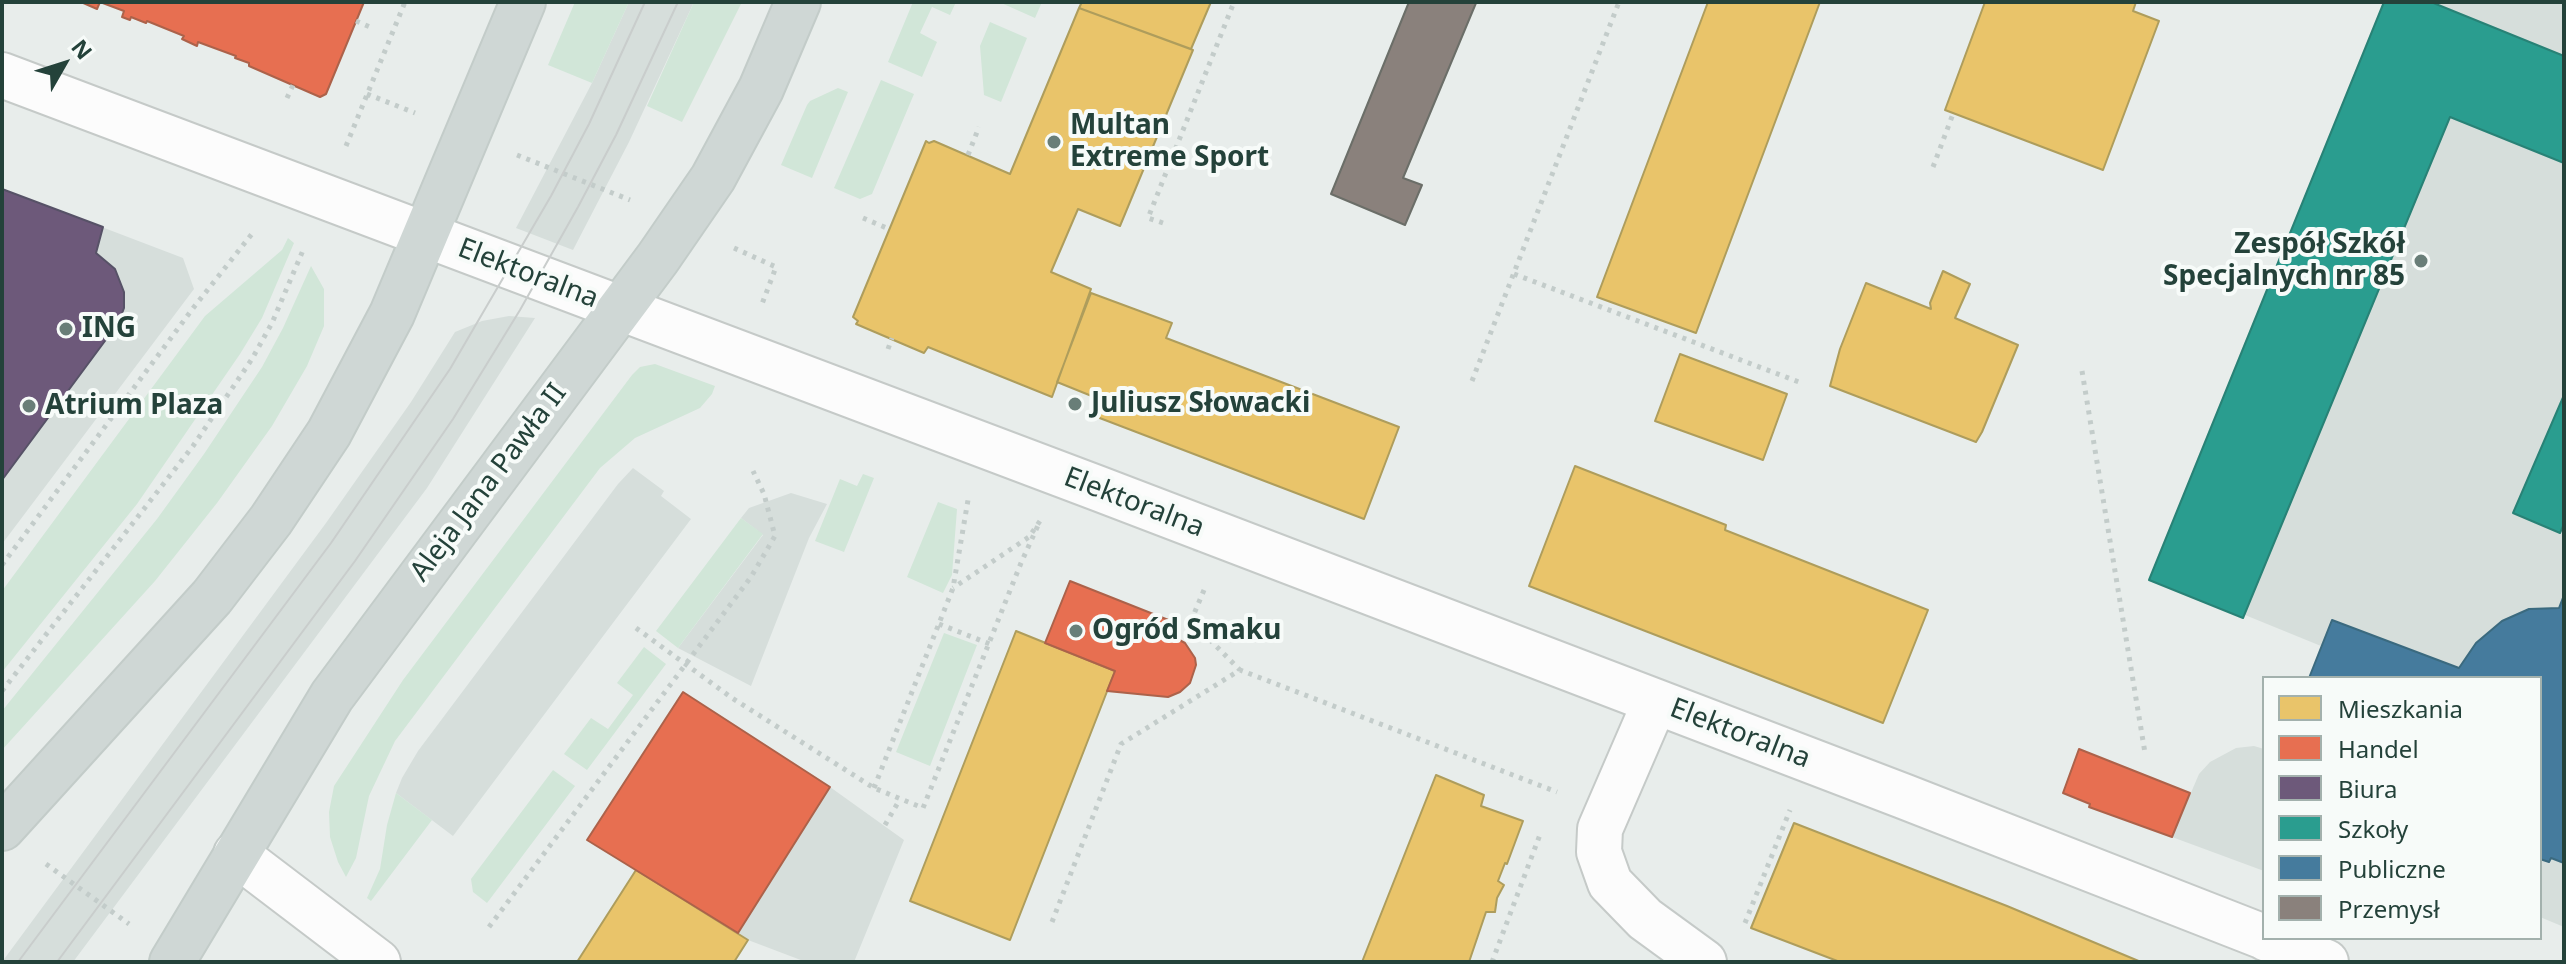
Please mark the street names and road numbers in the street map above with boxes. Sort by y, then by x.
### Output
street label: Elektoralna [453,232,603,316]
street label: Aleja Jana Pawła II [404,378,574,588]
street label: Elektoralna [1059,461,1209,545]
street label: Elektoralna [1665,692,1815,776]

